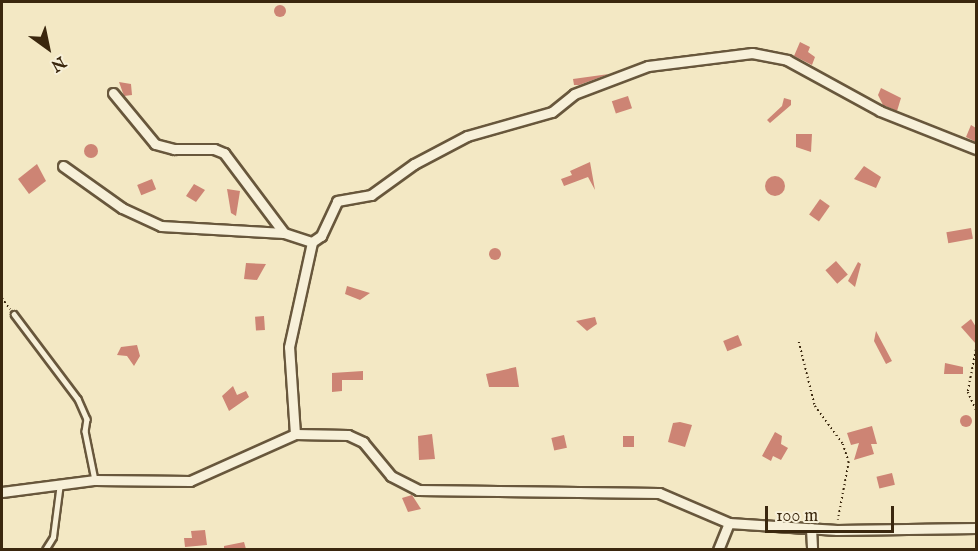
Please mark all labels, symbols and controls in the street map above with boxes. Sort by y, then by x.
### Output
north arrow [18,18,78,78]
text: N [47,51,69,75]
scale bar [768,494,897,532]
text: 100 m [776,505,818,528]

